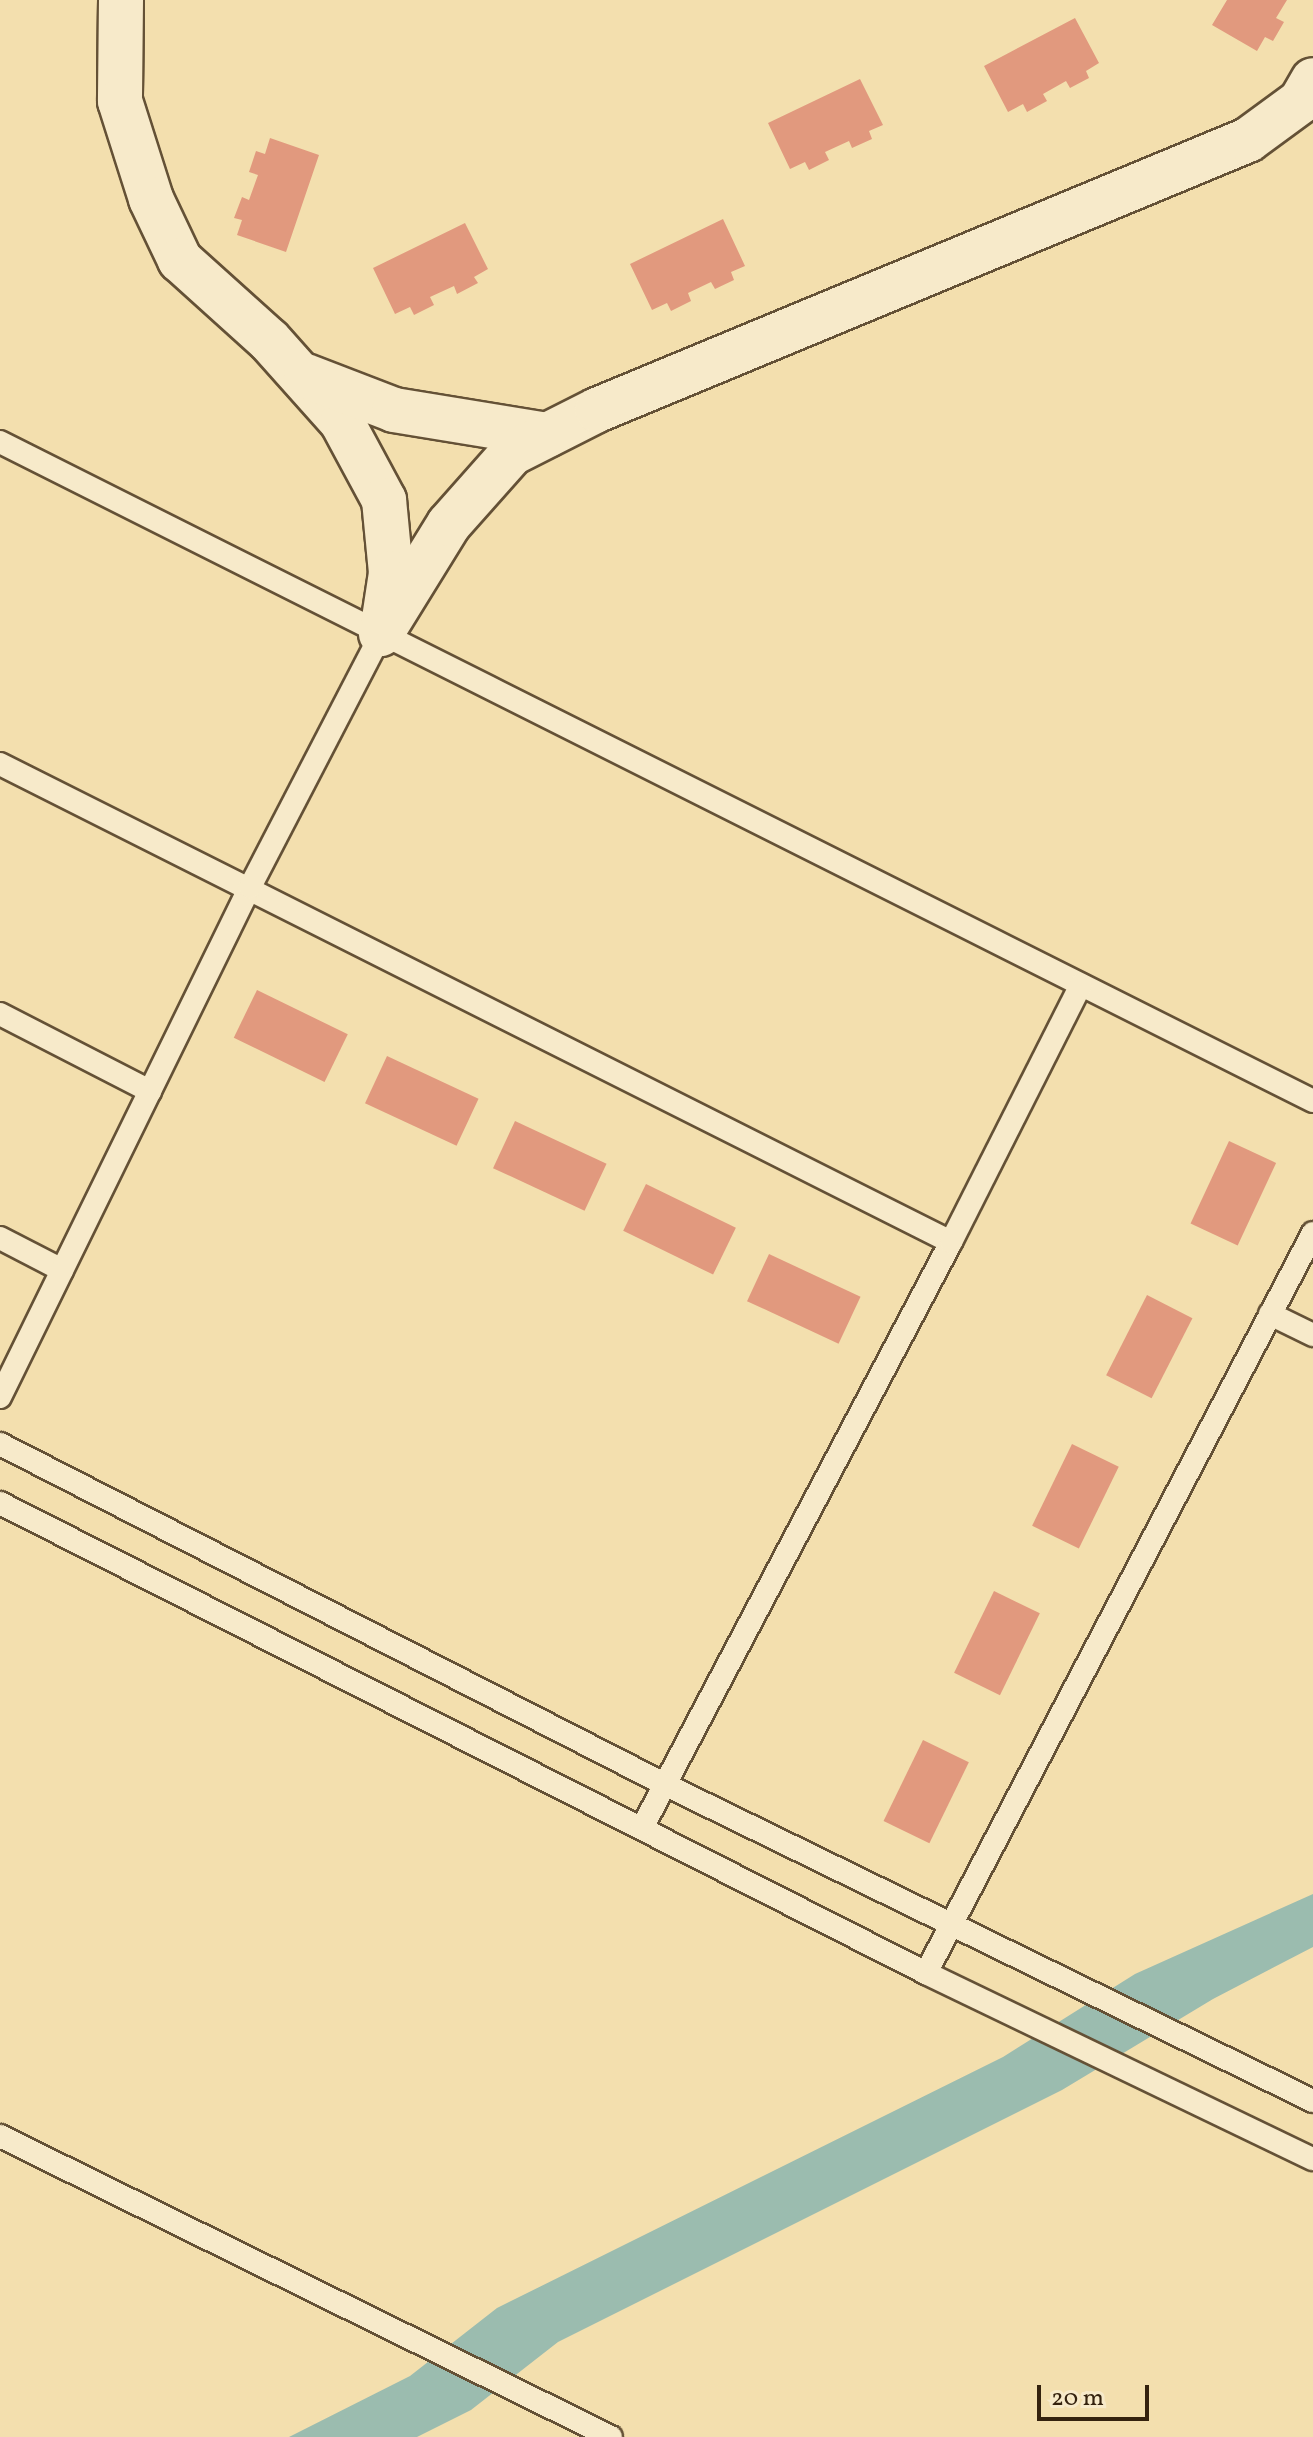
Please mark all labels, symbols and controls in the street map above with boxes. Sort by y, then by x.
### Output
scale bar [1041,2369,1153,2419]
text: 20 m [1051,2382,1104,2416]

